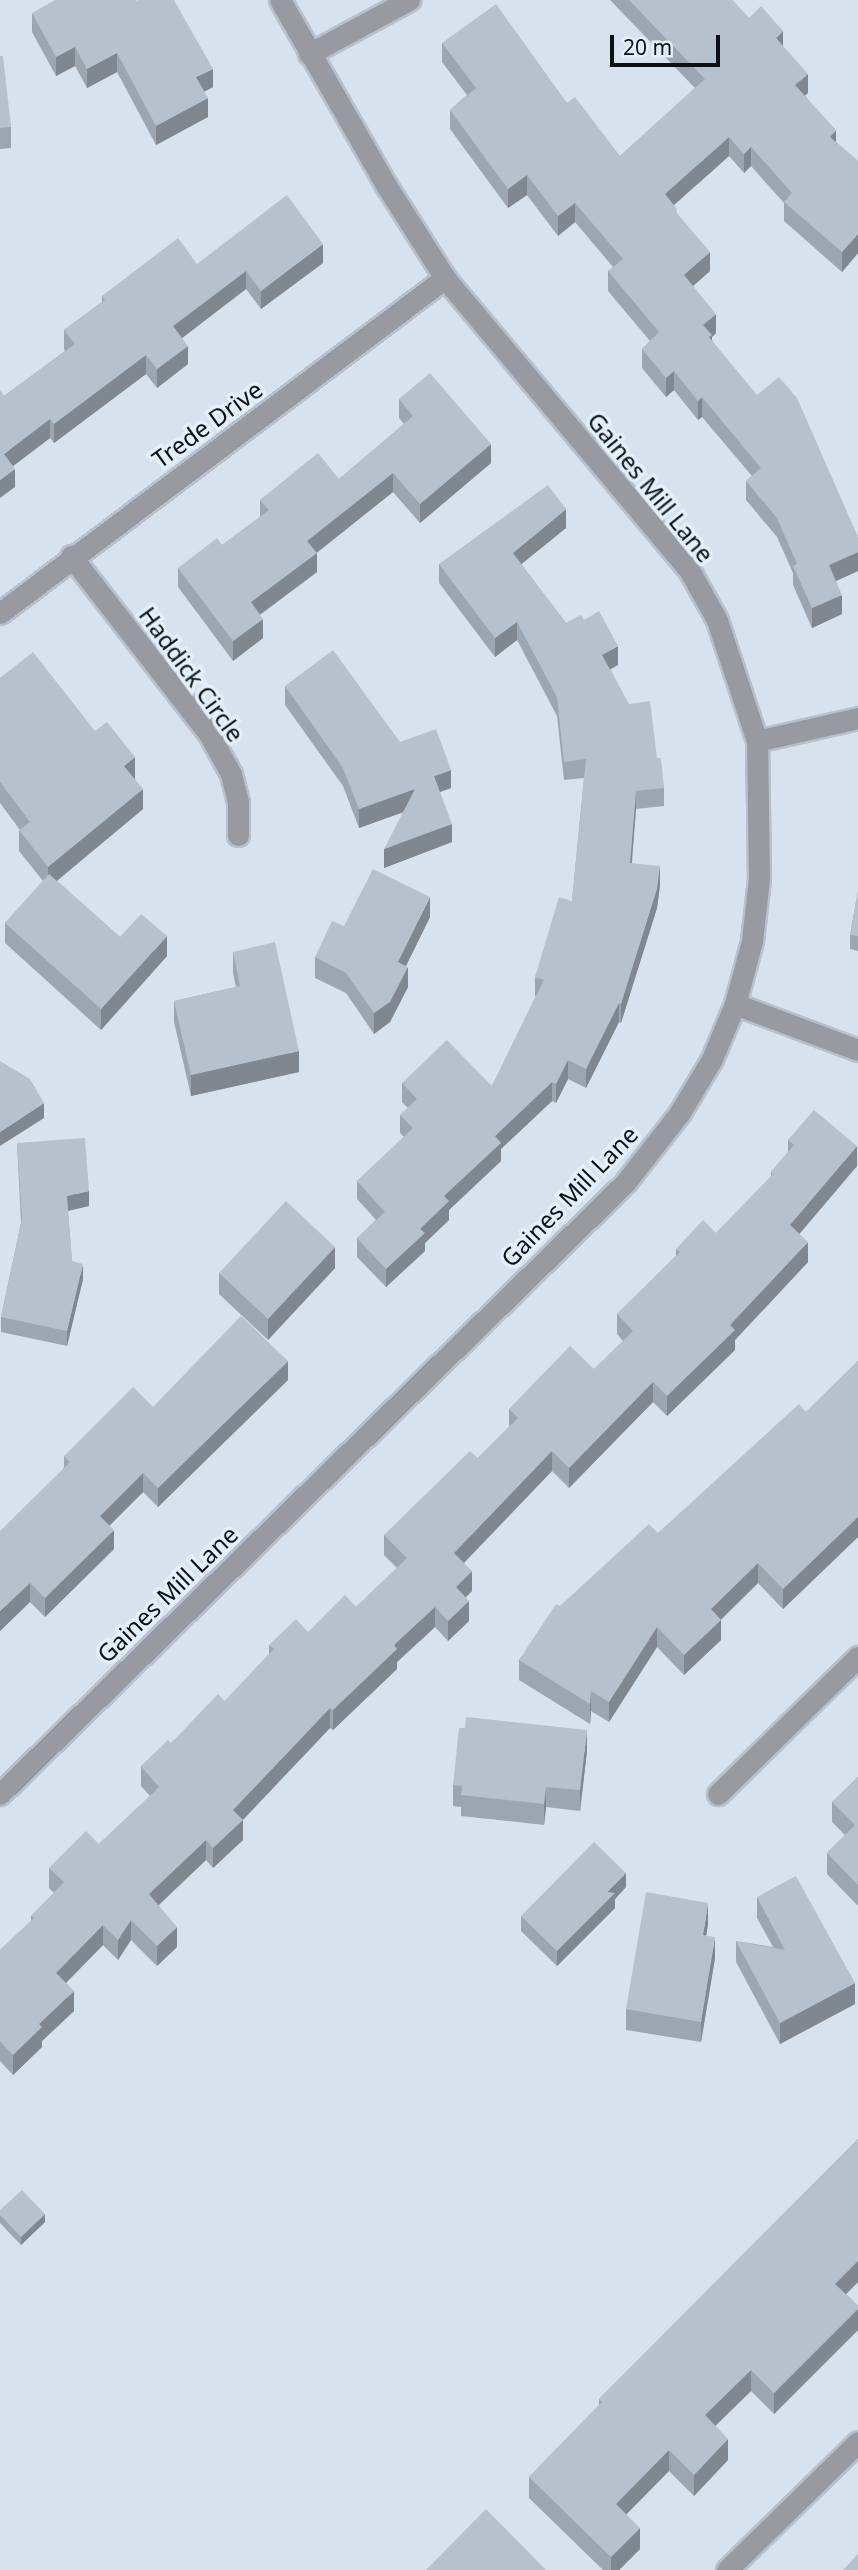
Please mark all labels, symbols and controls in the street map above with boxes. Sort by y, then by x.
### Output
scale bar [613,21,723,65]
text: 20 m [623,33,672,61]
street label: Trede Drive [146,374,268,474]
street label: Gaines Mill Lane [582,406,720,568]
street label: Haddick Circle [133,601,251,747]
street label: Gaines Mill Lane [495,1120,643,1272]
street label: Gaines Mill Lane [91,1520,243,1668]

